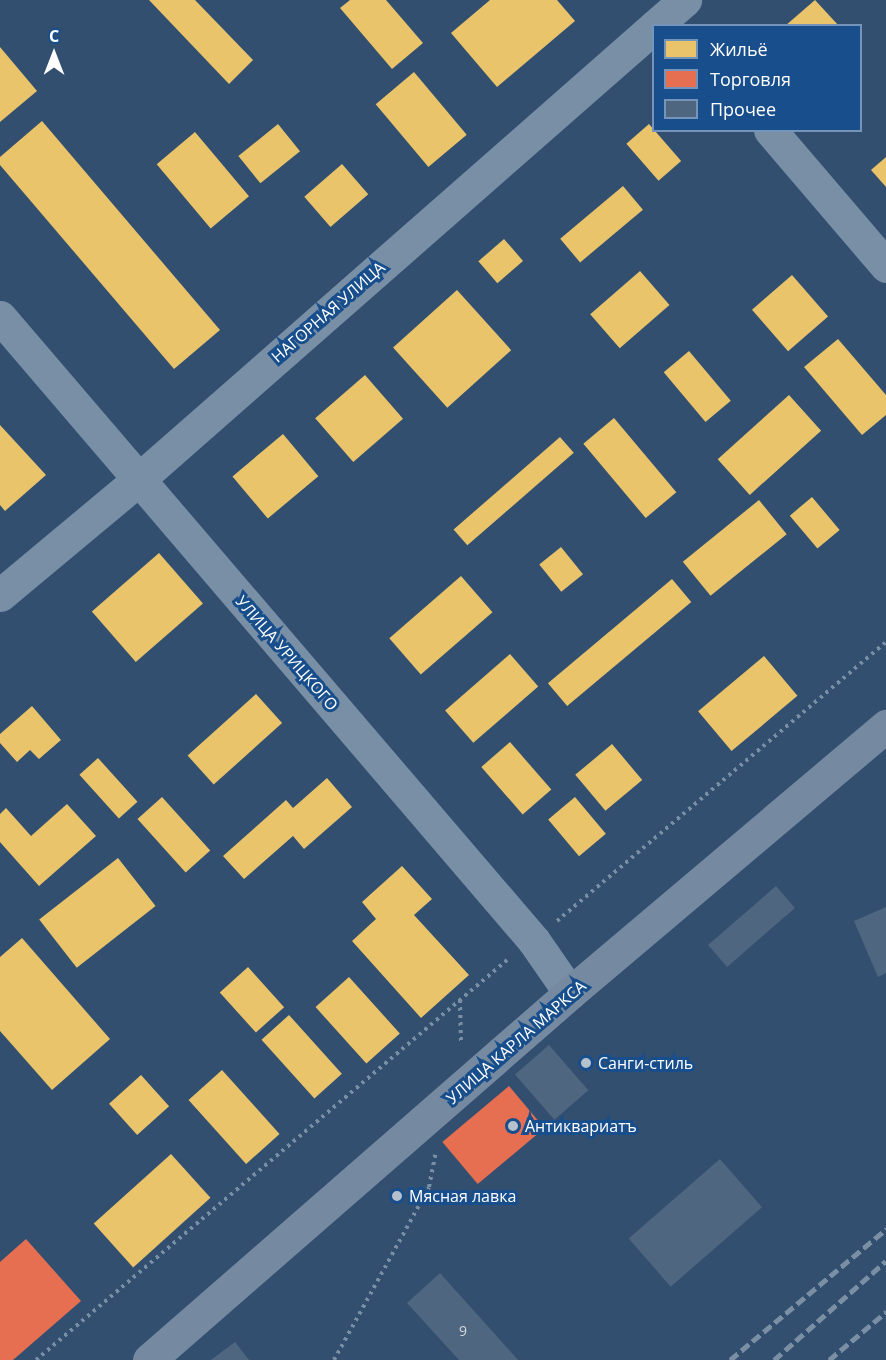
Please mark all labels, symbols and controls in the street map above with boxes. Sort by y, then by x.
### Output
north arrow [24,24,84,84]
legend [652,24,862,132]
text: С [49,25,59,47]
text: Жильё [710,37,768,61]
text: Торговля [710,67,791,91]
text: Прочее [710,97,776,121]
street label: НАГОРНАЯ УЛИЦА [267,258,389,366]
street label: УЛИЦА УРИЦКОГО [232,592,342,714]
street label: УЛИЦА КАРЛА МАРКСА [442,976,590,1108]
place label: Санги-стиль [598,1053,693,1073]
marker: Санги-стиль [579,1056,593,1070]
place label: Антиквариатъ [525,1116,637,1136]
marker: Антиквариатъ [506,1119,520,1133]
place label: Мясная лавка [409,1186,516,1206]
marker: Мясная лавка [390,1189,404,1203]
house number: 9 [459,1323,467,1339]

